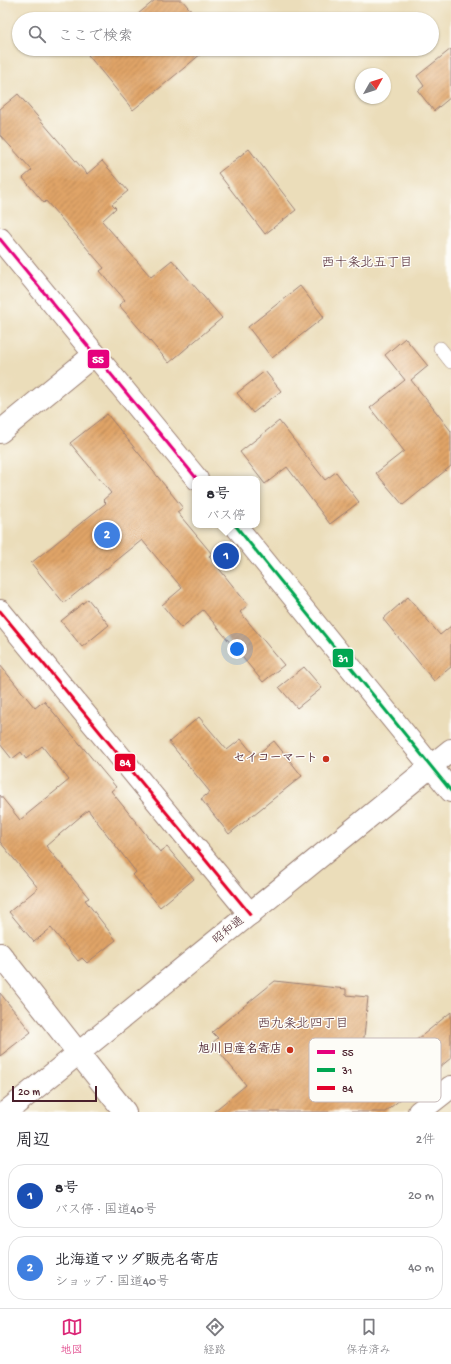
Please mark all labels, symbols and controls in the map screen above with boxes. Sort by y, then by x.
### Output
search box [12,12,439,56]
icon: search [26,23,48,45]
text: ここで検索 [58,28,133,46]
north arrow [355,68,391,104]
district label: 西十条北五丁目 [321,256,413,271]
line badge: 55 [87,349,110,369]
text: 55 [92,355,104,367]
popup [192,476,260,528]
text: 8号 [206,486,230,504]
text: バス停 [206,509,246,524]
pin: 2 [94,520,120,550]
pin: 1 [213,541,239,571]
your location [227,639,247,659]
line badge: 31 [332,648,354,668]
text: 31 [337,654,348,666]
place label: セイコーマート [234,752,318,766]
line badge: 84 [114,753,136,772]
marker: セイコーマート [321,754,331,764]
text: 84 [119,758,131,770]
street label: 昭和通 [210,913,247,948]
district label: 西九条北四丁目 [257,1017,349,1032]
legend [309,1038,441,1102]
place label: 旭川日産名寄店 [198,1042,282,1057]
marker: 旭川日産名寄店 [285,1045,295,1055]
text: 55 [342,1048,354,1060]
text: 31 [341,1066,352,1078]
scale bar [12,1084,97,1103]
text: 84 [342,1084,354,1096]
text: 20 m [18,1087,40,1099]
text: 周辺 [16,1132,50,1152]
text: 2件 [416,1133,435,1148]
text: 8号 [55,1180,78,1198]
text: 1 [27,1189,33,1204]
text: 20 m [408,1189,434,1204]
text: バス停 · 国道40号 [55,1203,157,1218]
text: 北海道マツダ販売名寄店 [55,1252,220,1270]
text: 2 [27,1261,33,1276]
text: 40 m [408,1261,434,1276]
text: ショップ · 国道40号 [55,1275,169,1290]
tab: 地図 [61,1316,83,1357]
tab: 経路 [204,1316,226,1357]
tab: 保存済み [347,1316,391,1357]

